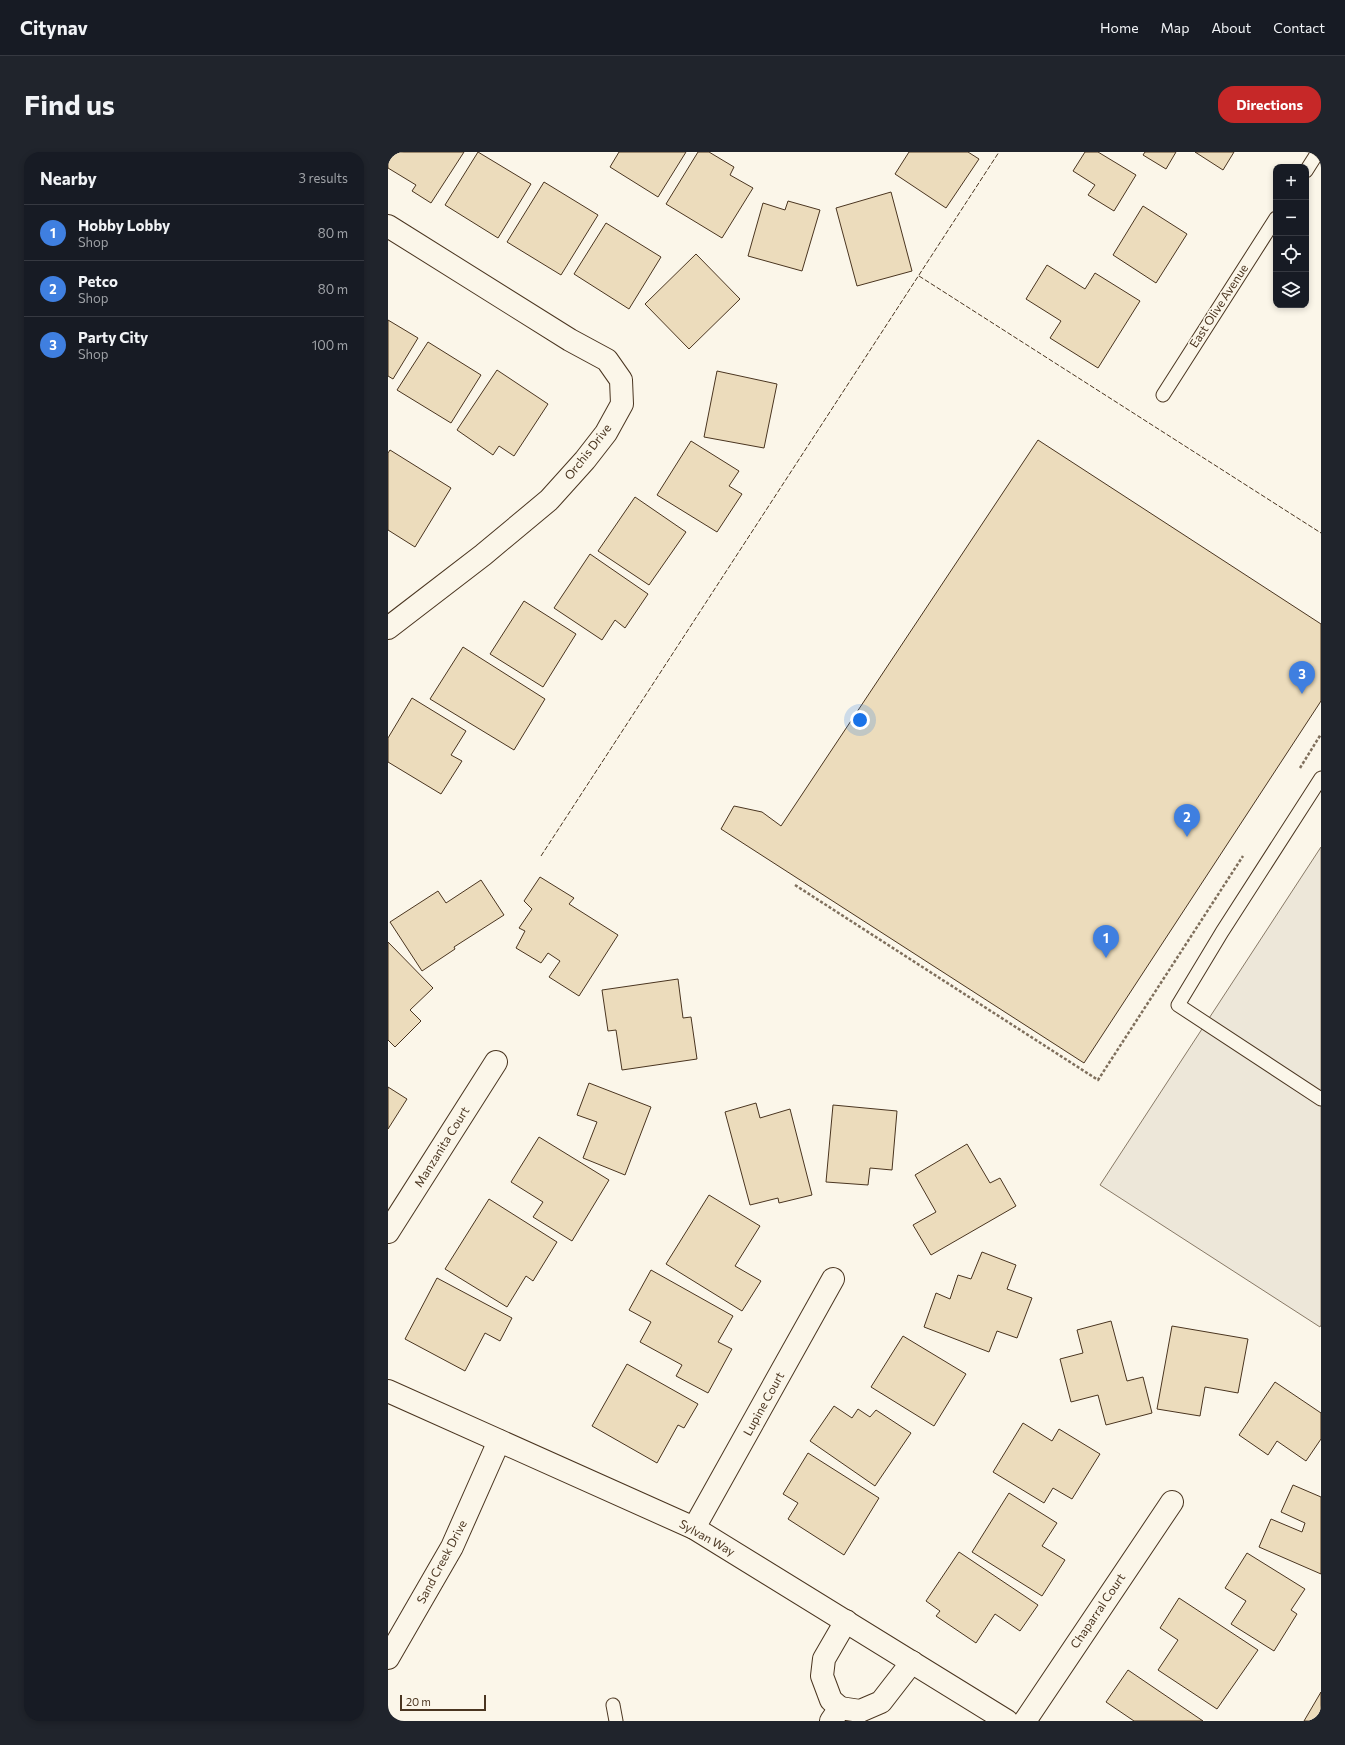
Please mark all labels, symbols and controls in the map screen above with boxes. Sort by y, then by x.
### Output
text: Citynav [20,16,88,39]
text: Home [1100,19,1139,36]
text: Map [1161,19,1189,36]
text: About [1211,19,1251,36]
text: Contact [1273,19,1325,36]
button: Directions [1218,86,1321,123]
text: Find us [24,87,115,121]
map controls [1273,164,1309,308]
button: + [1273,164,1309,200]
text: Nearby [40,168,97,189]
text: 3 results [299,170,348,186]
button: − [1273,200,1309,236]
text: Hobby Lobby [78,216,170,234]
text: 1 [50,225,56,241]
text: 80 m [318,225,348,241]
text: Shop [78,234,109,250]
button: locate [1273,236,1309,272]
street label: East Olive Avenue [1186,261,1250,350]
text: Petco [78,272,118,290]
button: layers [1273,272,1309,308]
text: 2 [49,281,57,297]
text: 80 m [318,281,348,297]
text: Shop [78,290,109,306]
text: Party City [78,328,148,346]
text: 3 [49,337,57,353]
text: 100 m [312,337,348,353]
text: Shop [78,346,109,362]
street label: Orchis Drive [561,421,613,482]
pin: 3 [1289,661,1315,694]
your location [850,710,870,730]
pin: 2 [1174,804,1200,837]
pin: 1 [1093,925,1119,958]
street label: Manzanita Court [411,1104,472,1189]
street label: Lupine Court [740,1369,787,1438]
street label: Sylvan Way [677,1516,738,1558]
street label: Sand Creek Drive [413,1517,469,1606]
street label: Chaparral Court [1067,1570,1128,1651]
scale bar [400,1693,486,1712]
text: 20 m [406,1695,431,1708]

